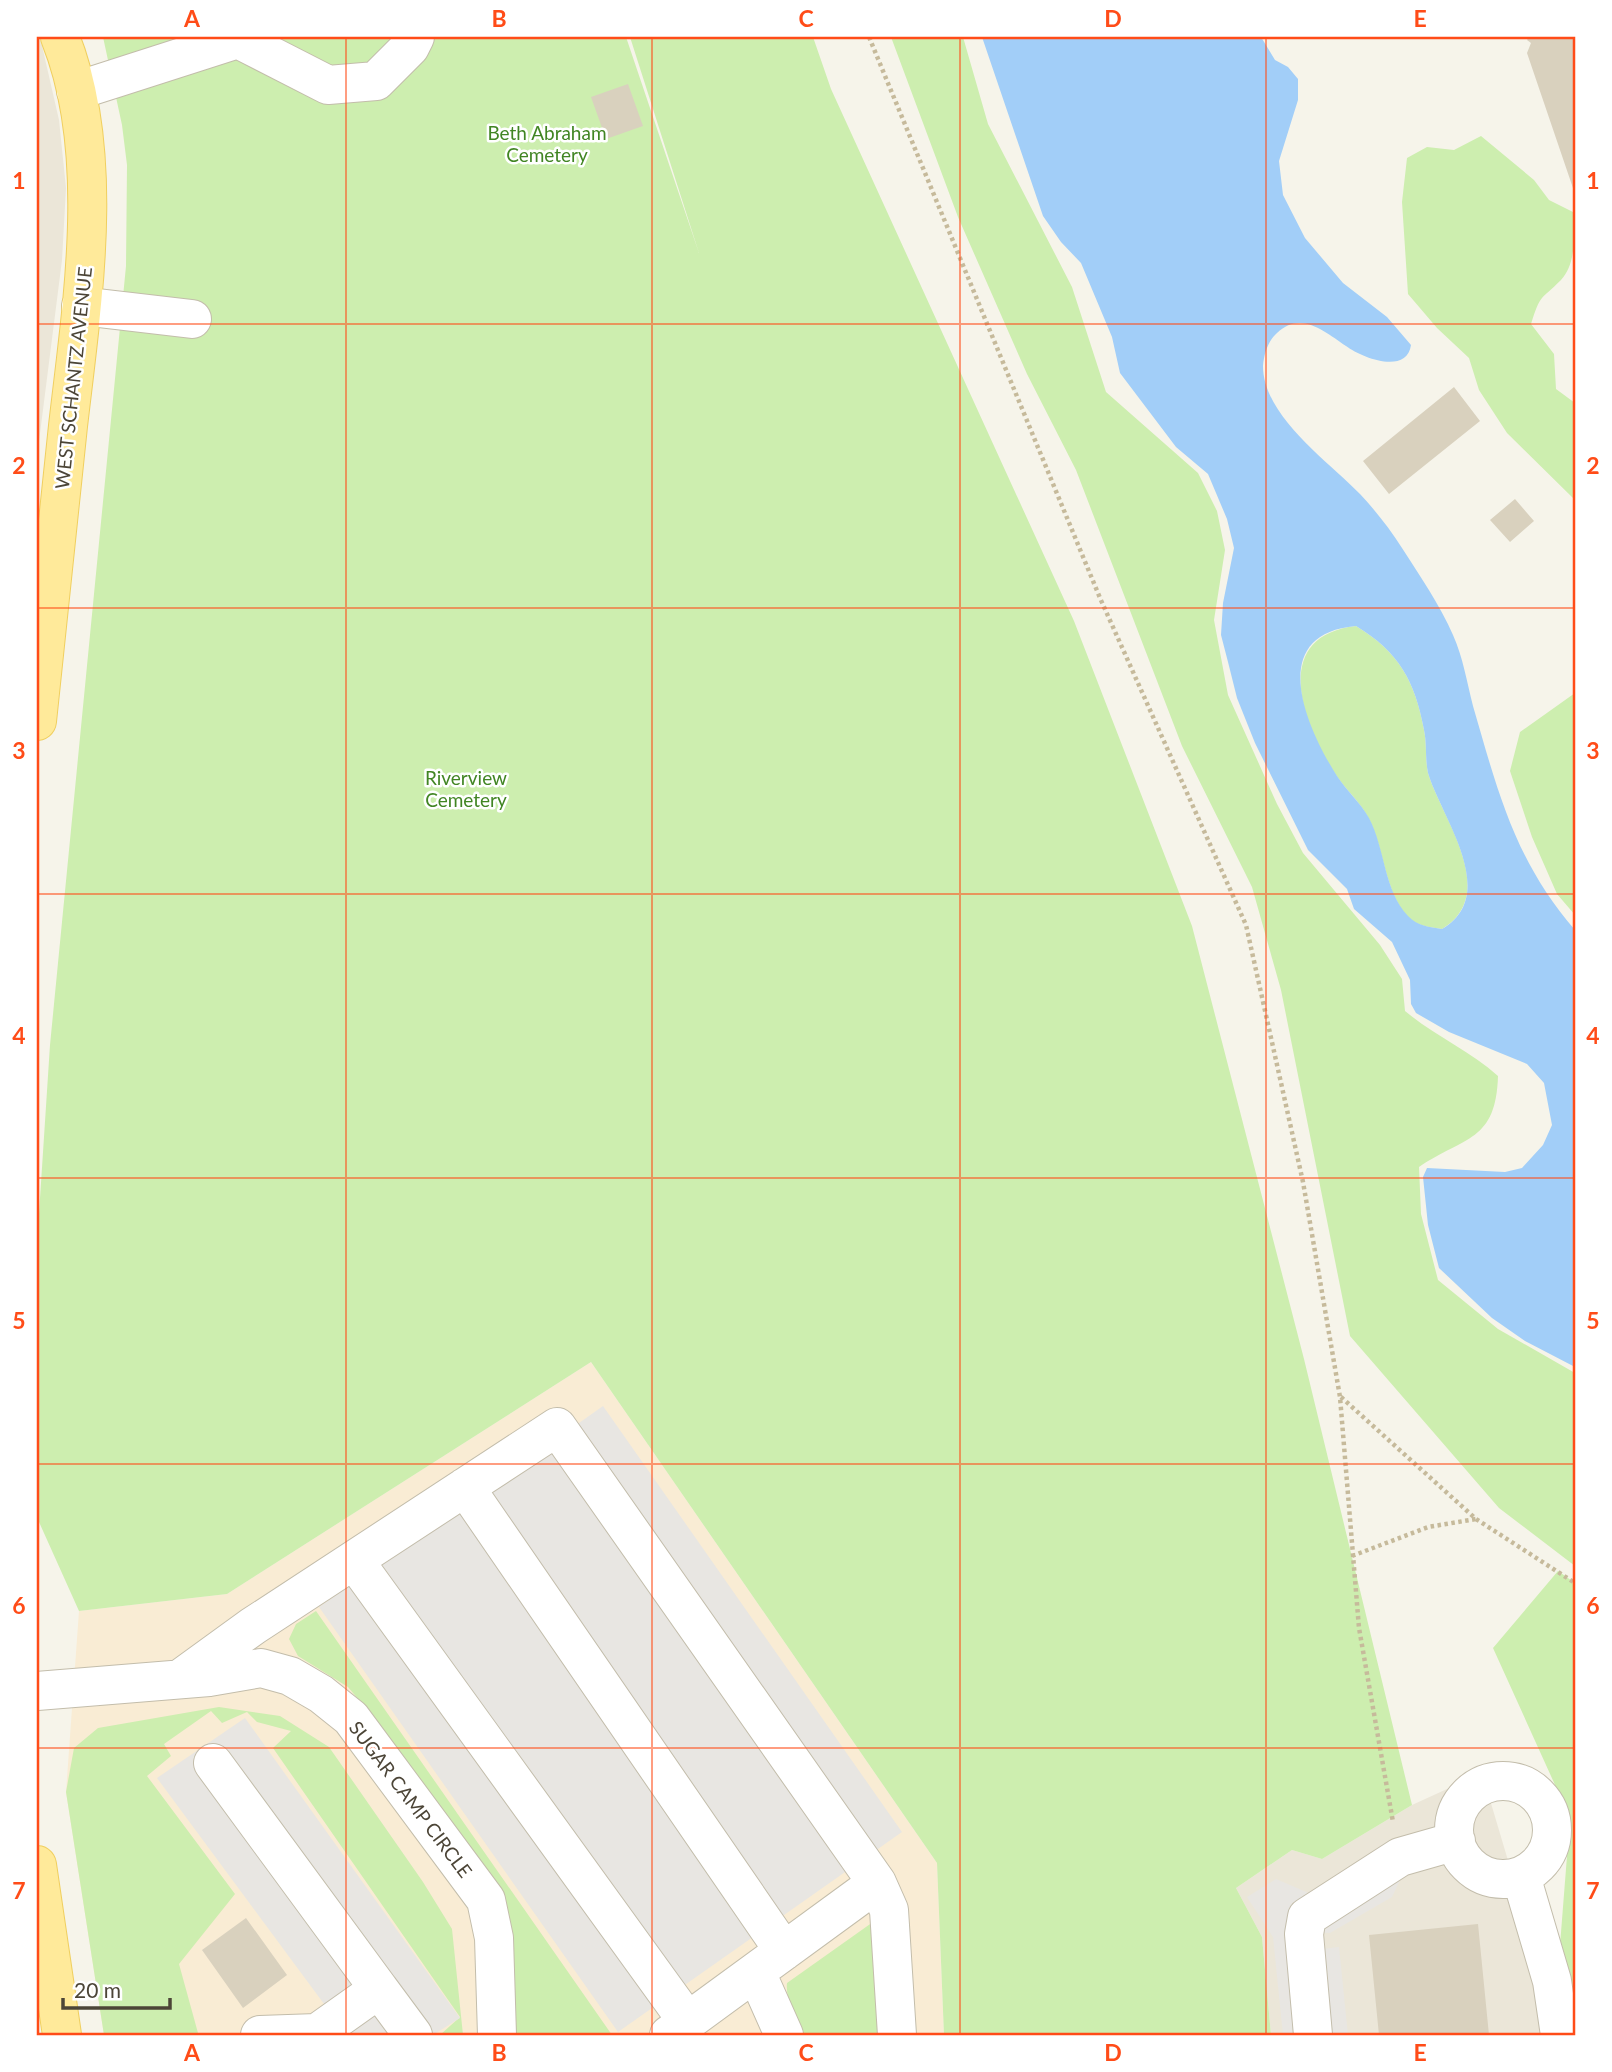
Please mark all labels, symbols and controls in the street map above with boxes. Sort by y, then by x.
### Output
text: A [183,4,201,32]
text: B [491,4,507,32]
text: C [798,4,814,32]
text: D [1104,4,1122,32]
text: E [1413,4,1427,32]
park label: Beth Abraham Cemetery [487,121,607,166]
text: 1 [12,166,26,194]
text: 1 [1586,166,1600,194]
street label: WEST SCHANTZ AVENUE [50,266,96,490]
text: 2 [12,451,26,479]
text: 2 [1586,451,1600,479]
text: 3 [12,736,26,764]
text: 3 [1586,736,1600,764]
park label: Riverview Cemetery [425,766,507,811]
text: 4 [12,1021,26,1049]
text: 4 [1586,1021,1600,1049]
text: 5 [12,1306,26,1334]
text: 5 [1586,1306,1600,1334]
text: 6 [12,1591,26,1619]
text: 6 [1586,1591,1600,1619]
street label: SUGAR CAMP CIRCLE [345,1716,477,1882]
text: 7 [12,1876,26,1904]
text: 7 [1586,1876,1600,1904]
scale bar [63,1967,170,2011]
text: 20 m [74,1977,121,2002]
text: A [183,2038,201,2066]
text: B [491,2038,507,2066]
text: C [798,2038,814,2066]
text: D [1104,2038,1122,2066]
text: E [1413,2038,1427,2066]

